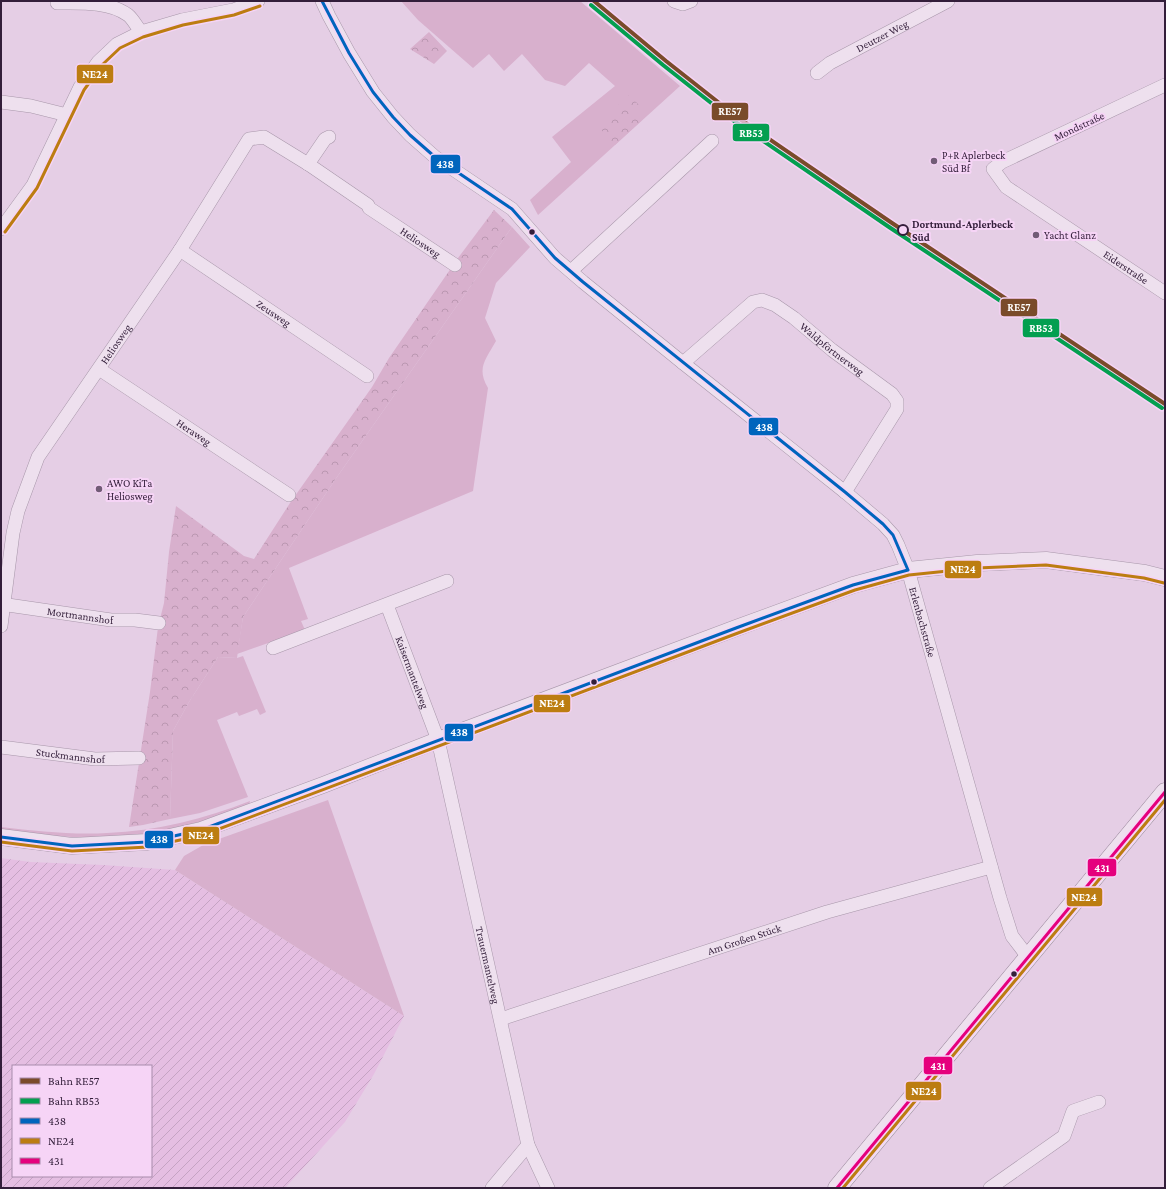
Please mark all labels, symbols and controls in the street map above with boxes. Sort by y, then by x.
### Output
street label: Deutzer Weg [854,17,911,54]
line badge: NE24 [76,64,114,84]
text: NE24 [82,68,108,80]
line badge: RE57 [711,102,749,121]
text: RE57 [718,105,742,117]
street label: Mondstraße [1052,109,1106,143]
line badge: RB53 [732,123,770,142]
text: RB53 [739,127,763,139]
place label: P+R Aplerbeck Süd Bf [942,149,1006,174]
line badge: 438 [430,154,461,174]
marker: P+R Aplerbeck Süd Bf [929,156,939,166]
text: 438 [436,158,454,170]
place label: Dortmund-Aplerbeck Süd [912,218,1014,243]
street label: Heliosweg [398,224,443,261]
marker: Dortmund-Aplerbeck Süd [897,224,909,236]
unlabelled marker [527,227,537,237]
place label: Yacht Glanz [1044,229,1096,241]
marker: Yacht Glanz [1031,230,1041,240]
street label: Eiderstraße [1101,248,1151,286]
street label: Zeusweg [254,297,294,330]
line badge: RE57 [1000,298,1038,317]
text: RE57 [1007,301,1031,313]
line badge: RB53 [1022,318,1060,338]
street label: Waldpförtnerweg [798,320,867,379]
street label: Heliosweg [98,321,135,366]
text: RB53 [1029,322,1053,334]
street label: Heraweg [174,416,214,449]
line badge: 438 [748,417,779,436]
text: 438 [755,421,773,433]
place label: AWO KiTa Heliosweg [107,477,153,503]
marker: AWO KiTa Heliosweg [94,484,104,494]
line badge: NE24 [944,560,982,579]
text: NE24 [950,563,976,575]
street label: Erlenbachstraße [907,586,938,659]
street label: Mortmannshof [46,605,114,626]
street label: Kaisermantelweg [393,634,432,711]
unlabelled marker [589,677,599,687]
line badge: NE24 [533,694,571,713]
text: NE24 [539,697,565,709]
line badge: 438 [444,723,474,742]
text: 438 [450,726,468,738]
street label: Stuckmannshof [35,746,106,765]
line badge: NE24 [182,826,220,845]
text: NE24 [188,829,214,841]
line badge: 438 [144,830,174,849]
text: 438 [150,833,168,845]
line badge: 431 [1087,858,1117,877]
text: 431 [1094,862,1110,874]
line badge: NE24 [1066,887,1103,907]
text: NE24 [1071,891,1097,903]
street label: Am Großen Stück [706,921,783,957]
street label: Trauermantelweg [474,925,503,1006]
unlabelled marker [1009,969,1019,979]
line badge: 431 [923,1056,953,1075]
text: 431 [930,1060,946,1072]
legend [12,1065,152,1177]
text: Bahn RE57 [48,1074,100,1088]
line badge: NE24 [905,1081,942,1101]
text: NE24 [911,1085,937,1097]
text: Bahn RB53 [48,1094,100,1108]
text: 438 [48,1114,66,1128]
text: NE24 [48,1134,74,1148]
text: 431 [48,1154,64,1168]

